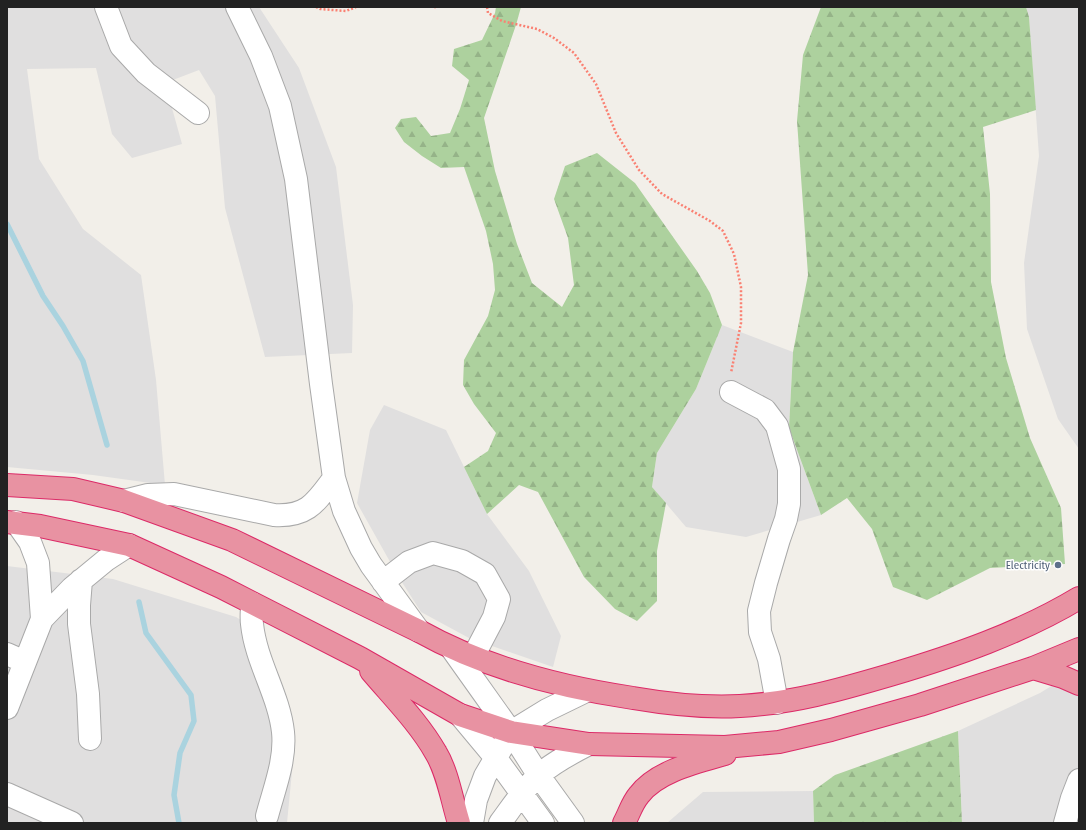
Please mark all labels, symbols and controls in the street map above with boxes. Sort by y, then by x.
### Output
place label: Electricity [1006,559,1050,572]
marker: Electricity [1053,560,1063,570]

